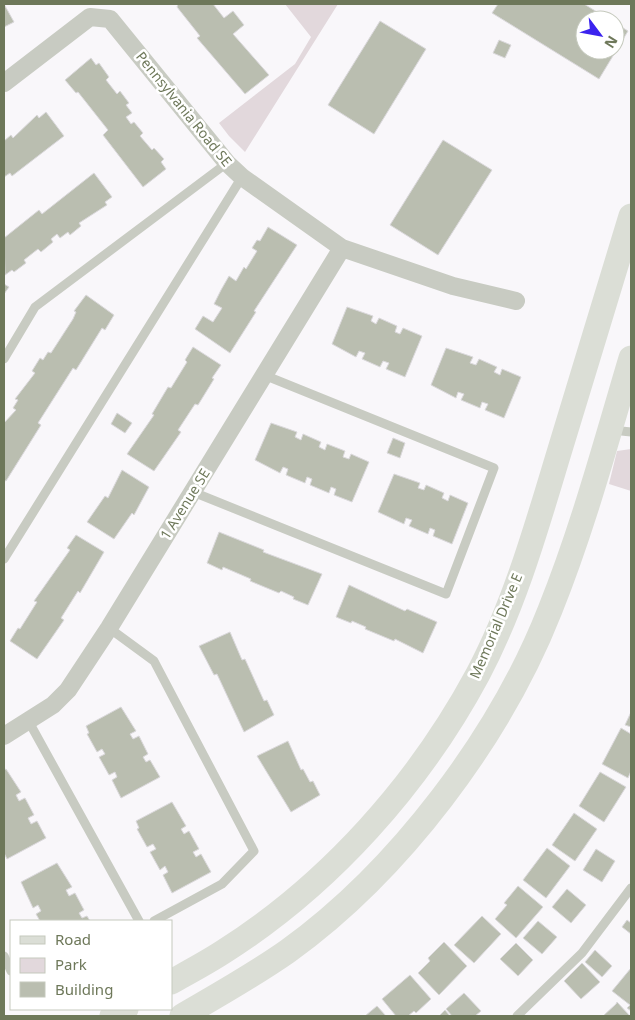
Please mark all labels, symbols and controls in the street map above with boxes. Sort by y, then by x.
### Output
north arrow [575,10,625,60]
text: N [600,32,623,52]
street label: Pennsylvania Road SE [132,47,237,170]
street label: 1 Avenue SE [155,465,214,543]
street label: Memorial Drive E [465,570,526,681]
legend [10,920,172,1010]
text: Road [55,929,91,949]
text: Park [55,954,87,974]
text: Building [55,979,113,999]

